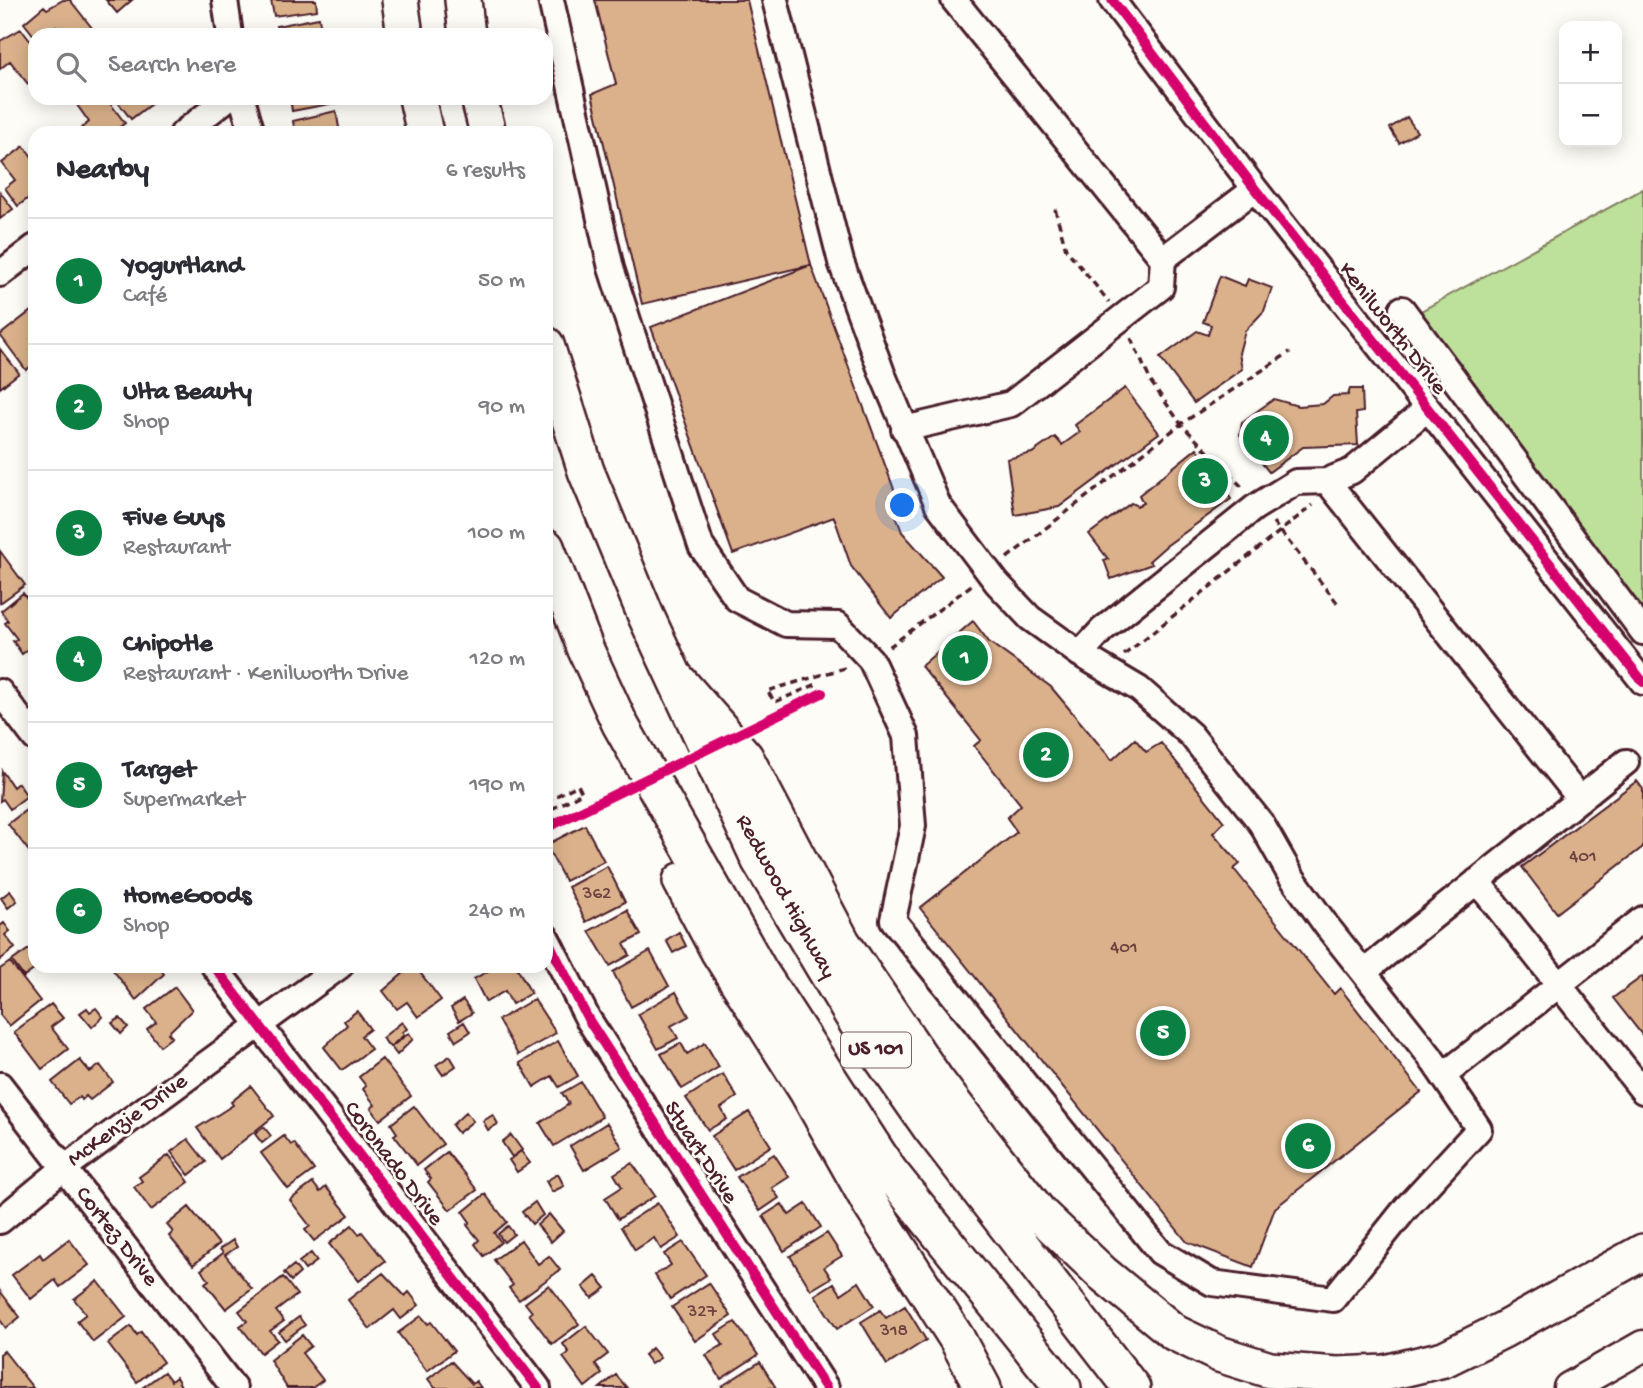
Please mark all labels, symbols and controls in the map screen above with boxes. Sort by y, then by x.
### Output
map controls [1559,21,1622,147]
button: + [1559,21,1622,84]
search box [28,28,553,105]
icon: search [52,48,90,86]
text: Search here [108,51,236,82]
button: − [1559,84,1622,147]
text: Nearby [56,154,149,189]
text: 6 results [446,158,525,185]
text: Yogurtland [123,252,243,283]
street label: Kenilworth Drive [1332,257,1453,402]
text: 1 [74,268,84,295]
text: 50 m [478,268,525,295]
text: Café [123,283,167,310]
text: Ulta Beauty [123,378,252,409]
text: 2 [73,394,85,421]
text: 90 m [479,394,525,421]
text: Shop [123,409,169,436]
pin: 4 [1243,412,1289,464]
pin: 3 [1182,455,1228,507]
your location [885,488,919,522]
text: Five Guys [123,504,224,535]
text: 3 [73,520,85,547]
text: 100 m [468,520,525,547]
text: Restaurant [123,535,230,562]
text: Chipotle [123,630,213,661]
pin: 1 [942,632,988,684]
text: 4 [74,646,84,673]
text: 120 m [470,646,525,673]
text: Restaurant · Kenilworth Drive [123,661,408,688]
pin: 2 [1023,729,1069,781]
text: Target [123,756,195,787]
text: 5 [73,772,85,799]
text: 190 m [469,772,525,799]
text: Supermarket [123,787,245,814]
street label: Redwood Highway [729,810,841,984]
house number: 401 [1569,846,1597,869]
text: HomeGoods [123,882,251,913]
house number: 362 [582,883,611,906]
text: 6 [73,898,85,925]
text: 240 m [468,898,525,925]
text: Shop [123,913,169,940]
house number: 401 [1110,937,1138,960]
pin: 5 [1140,1007,1186,1059]
road number: US 101 [841,1032,911,1068]
street label: McKenzie Drive [63,1068,194,1174]
street label: Coronado Drive [337,1096,449,1233]
street label: Stuart Drive [657,1097,744,1210]
pin: 6 [1285,1120,1331,1172]
street label: Cortez Drive [69,1182,164,1293]
house number: 327 [686,1301,718,1324]
house number: 318 [879,1320,908,1343]

